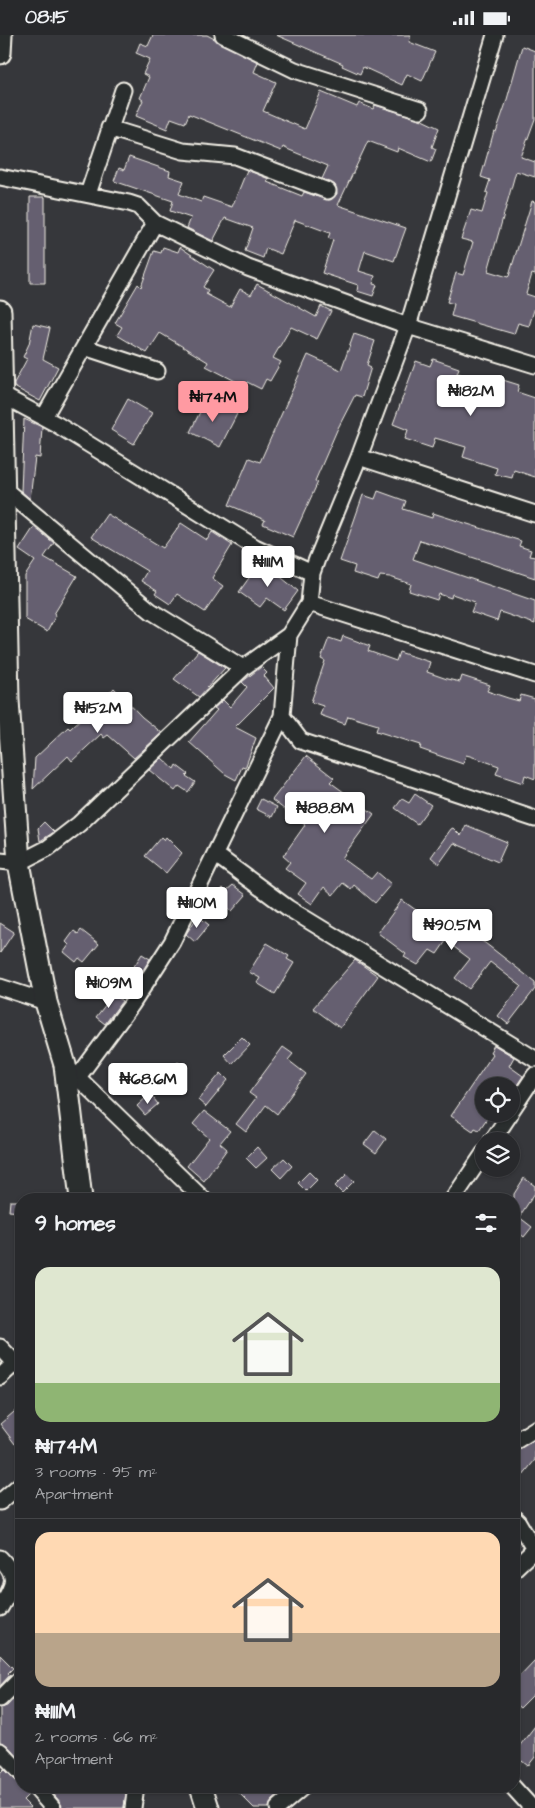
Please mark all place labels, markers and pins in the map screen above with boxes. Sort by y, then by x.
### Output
pin: ₦182M [436,375,506,417]
pin: ₦174M [178,381,248,423]
pin: ₦111M [233,545,303,588]
pin: ₦152M [63,691,133,734]
pin: ₦88.8M [284,791,366,834]
pin: ₦110M [162,887,232,929]
pin: ₦90.5M [411,909,493,951]
pin: ₦109M [74,967,144,1009]
pin: ₦68.6M [107,1063,189,1105]

